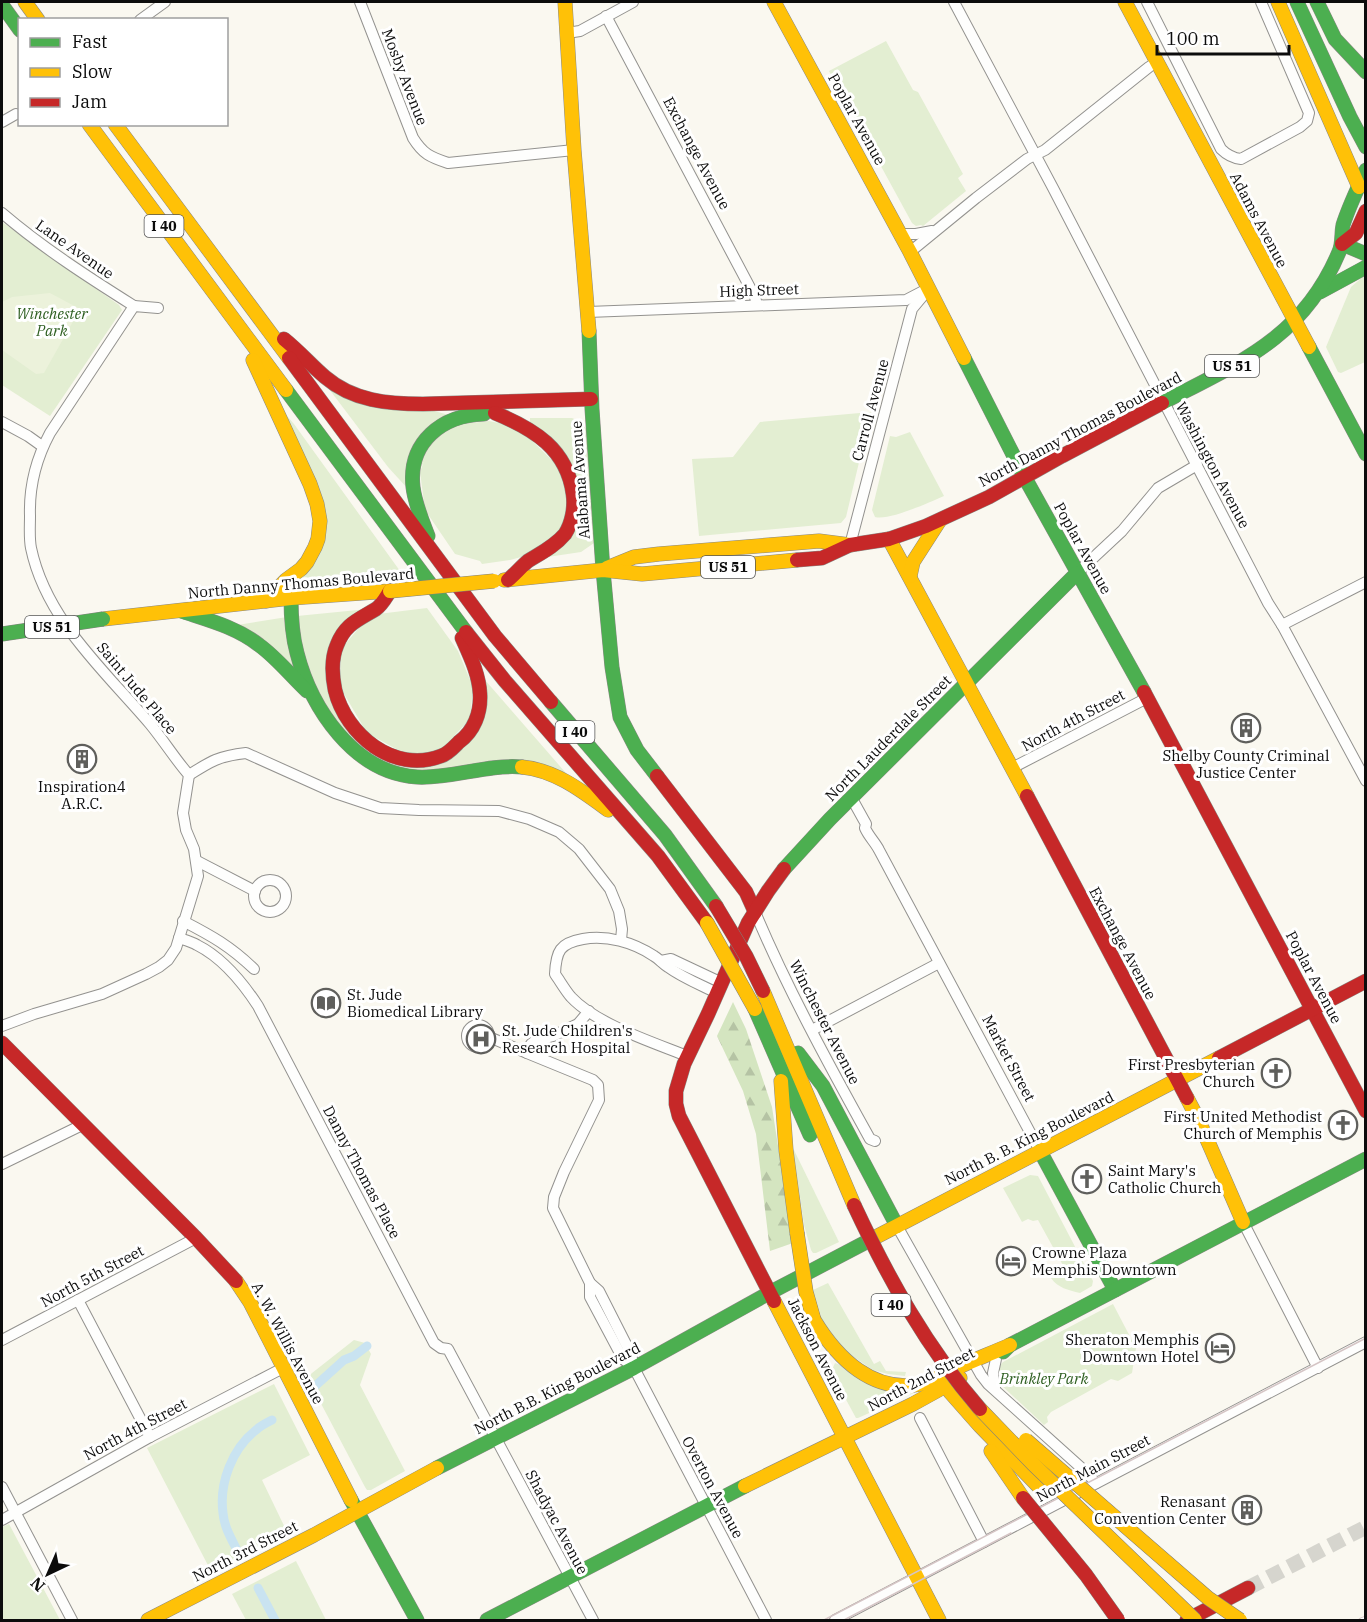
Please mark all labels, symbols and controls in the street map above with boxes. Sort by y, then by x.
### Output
legend [18,18,228,126]
scale bar [1157,18,1289,56]
street label: Mosby Avenue [378,26,432,128]
text: 100 m [1166,27,1220,50]
text: Fast [72,30,107,53]
text: Slow [72,60,112,83]
street label: Poplar Avenue [824,70,890,168]
text: Jam [72,90,107,113]
street label: Exchange Avenue [659,93,735,213]
street label: Adams Avenue [1226,169,1292,271]
street label: Lane Avenue [32,215,118,283]
road number: I 40 [144,215,184,237]
street label: High Street [719,279,799,301]
park label: Winchester Park [16,304,88,340]
road number: US 51 [1205,355,1259,377]
street label: Carroll Avenue [847,357,893,463]
street label: North Danny Thomas Boulevard [975,367,1185,491]
street label: Washington Avenue [1172,399,1254,531]
street label: Alabama Avenue [566,420,594,540]
street label: Poplar Avenue [1050,499,1116,597]
road number: US 51 [701,556,755,578]
street label: North Danny Thomas Boulevard [187,564,415,602]
road number: US 51 [25,616,79,638]
street label: Saint Jude Place [93,638,181,738]
street label: North Lauderdale Street [821,671,955,805]
street label: North 4th Street [1018,685,1128,755]
building icon: Shelby County Criminal Justice Center [1230,712,1262,744]
road number: I 40 [556,721,594,743]
building icon: Inspiration4 A.R.C. [66,743,98,775]
place label: Shelby County Criminal Justice Center [1162,746,1330,782]
place label: Inspiration4 A.R.C. [38,777,126,813]
street label: Exchange Avenue [1085,883,1161,1003]
street label: Poplar Avenue [1282,927,1346,1027]
street label: Winchester Avenue [785,957,865,1087]
place label: St. Jude Biomedical Library [347,985,483,1021]
library icon: St. Jude Biomedical Library [310,987,342,1019]
street label: Market Street [978,1011,1040,1105]
place label: St. Jude Children's Research Hospital [502,1021,633,1057]
hospital icon: St. Jude Children's Research Hospital [465,1023,497,1055]
place label: First Presbyterian Church [1128,1055,1255,1091]
church icon: First Presbyterian Church [1260,1057,1292,1089]
street label: North B. B. King Boulevard [941,1087,1117,1189]
street label: Danny Thomas Place [319,1102,405,1242]
place label: First United Methodist Church of Memphis [1163,1107,1322,1143]
church icon: First United Methodist Church of Memphis [1327,1109,1359,1141]
place label: Saint Mary's Catholic Church [1108,1161,1221,1197]
church icon: Saint Mary's Catholic Church [1071,1163,1103,1195]
street label: North 5th Street [37,1241,147,1311]
place label: Crowne Plaza Memphis Downtown [1032,1243,1177,1279]
hotel icon: Crowne Plaza Memphis Downtown [995,1245,1027,1277]
street label: A. W. Willis Avenue [248,1279,328,1407]
street label: Jackson Avenue [784,1294,852,1404]
road number: I 40 [872,1294,910,1316]
place label: Sheraton Memphis Downtown Hotel [1065,1330,1199,1366]
hotel icon: Sheraton Memphis Downtown Hotel [1204,1332,1236,1364]
street label: North B.B. King Boulevard [471,1338,643,1438]
street label: North 2nd Street [864,1343,978,1415]
park label: Brinkley Park [999,1369,1089,1388]
street label: North 4th Street [80,1394,190,1464]
street label: North Main Street [1033,1430,1153,1506]
street label: Overton Avenue [678,1433,748,1541]
street label: Shadyac Avenue [522,1467,592,1577]
place label: Renasant Convention Center [1094,1492,1226,1528]
building icon: Renasant Convention Center [1231,1494,1263,1526]
street label: North 3rd Street [189,1516,301,1586]
north arrow [18,1544,78,1604]
text: N [26,1573,49,1596]

